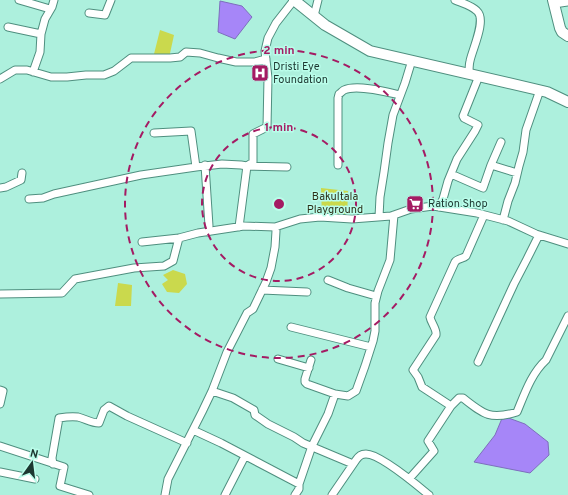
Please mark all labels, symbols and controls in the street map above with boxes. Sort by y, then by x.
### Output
text: 2 min [263,43,295,59]
place label: Dristi Eye Foundation [273,60,328,87]
hospital icon: Dristi Eye Foundation [250,63,270,83]
text: 1 min [265,120,293,136]
park label: Bakultala Playground [307,190,363,217]
supermarket icon: Ration Shop [405,194,425,214]
centre of rings [272,197,286,211]
place label: Ration Shop [428,197,488,211]
north arrow [12,443,52,483]
text: N [29,447,40,462]

